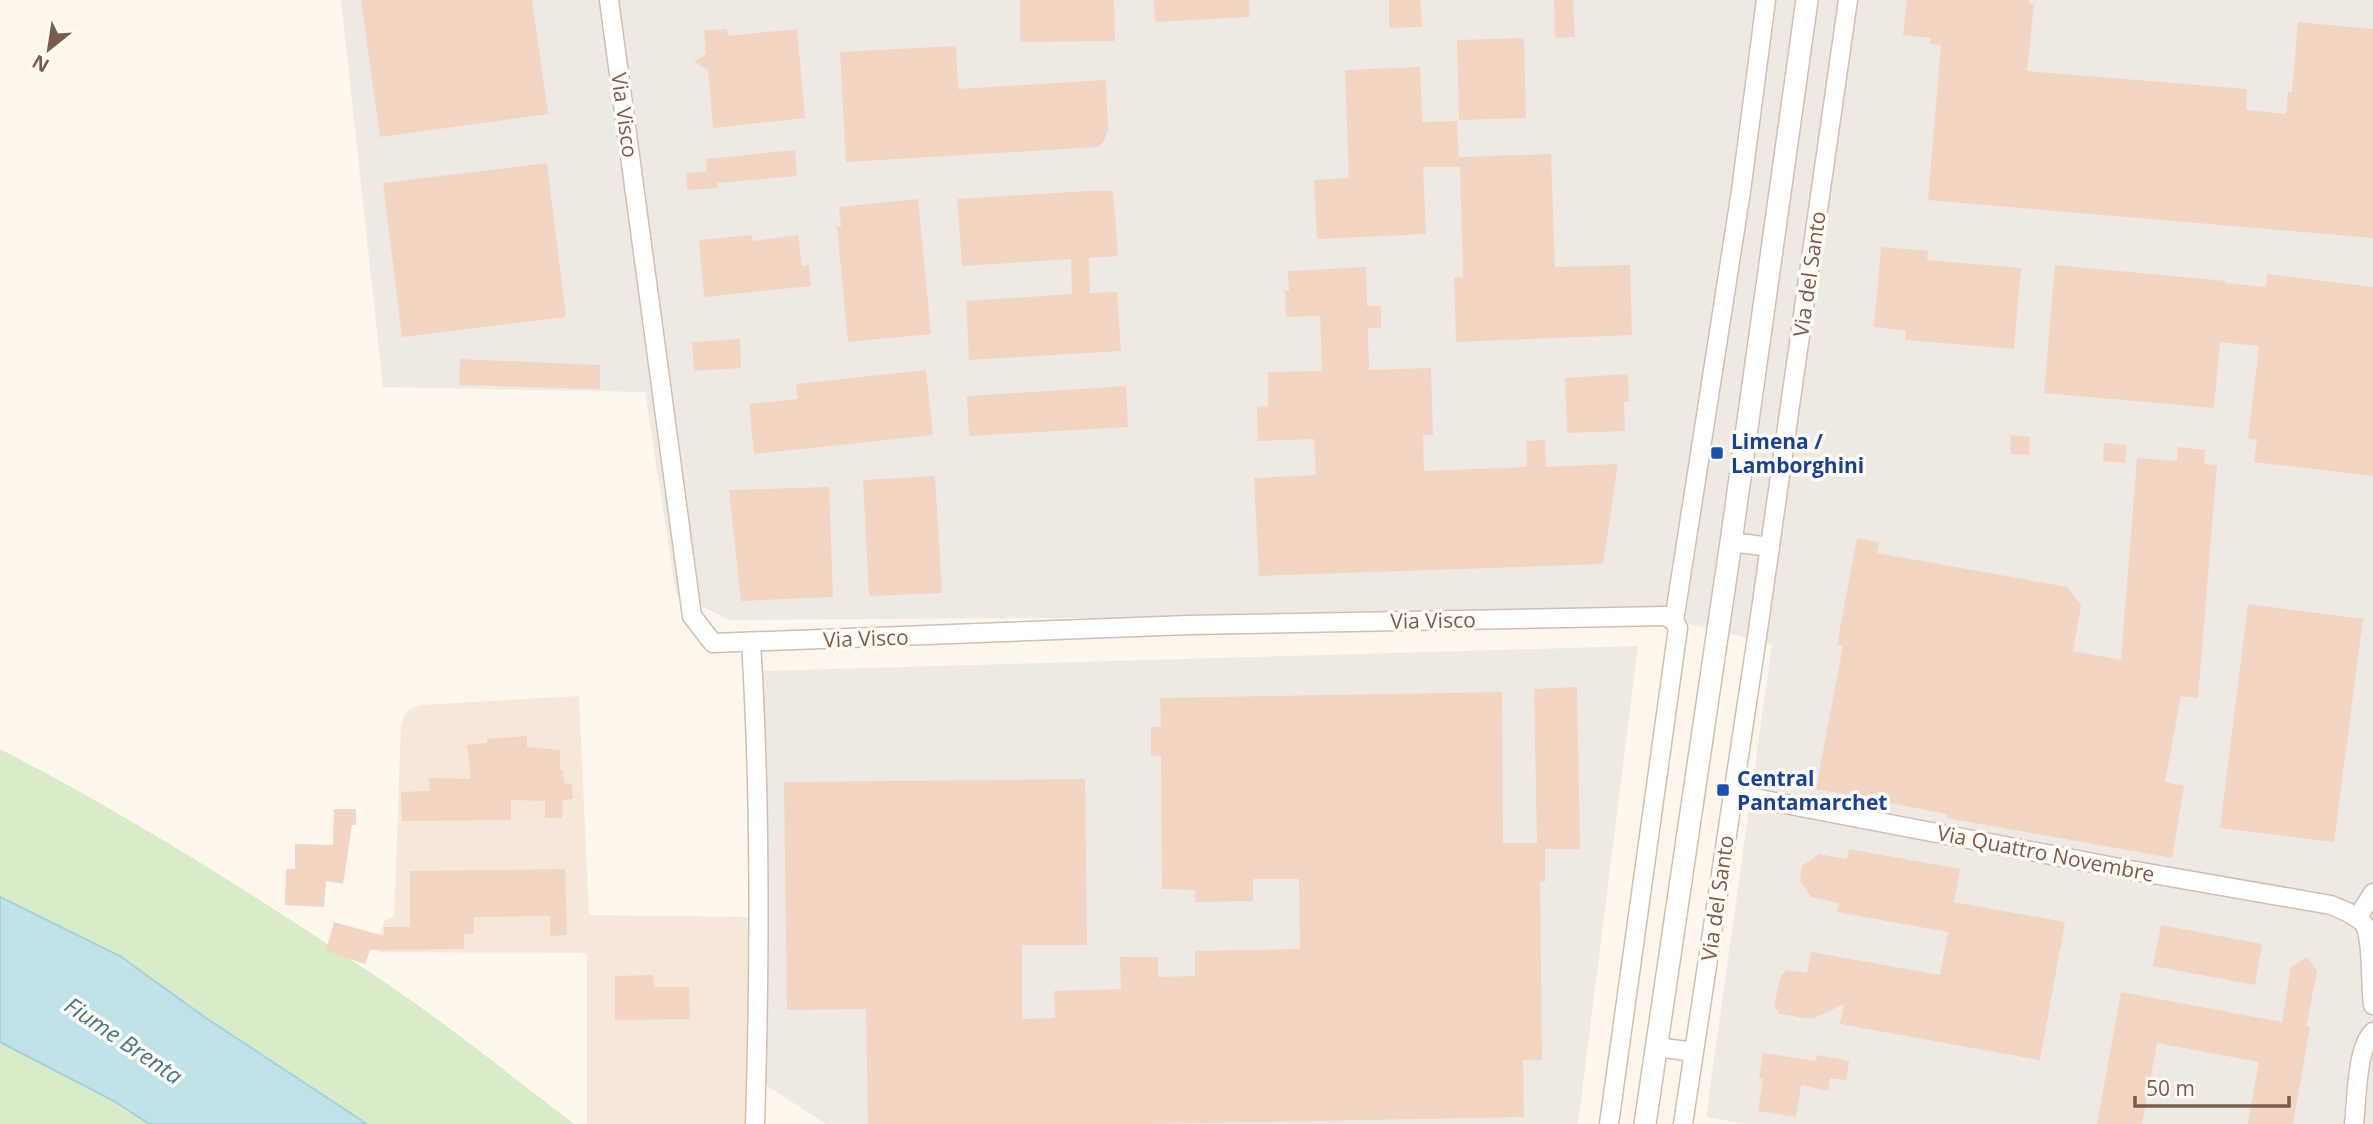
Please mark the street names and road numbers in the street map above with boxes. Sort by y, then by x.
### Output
street label: Via Visco [605,71,645,159]
street label: Via del Santo [1786,209,1832,339]
street label: Via Visco [1390,605,1476,635]
street label: Via Visco [823,623,909,653]
street label: Via Quattro Novembre [1935,818,2157,888]
street label: Via del Santo [1694,833,1740,963]

